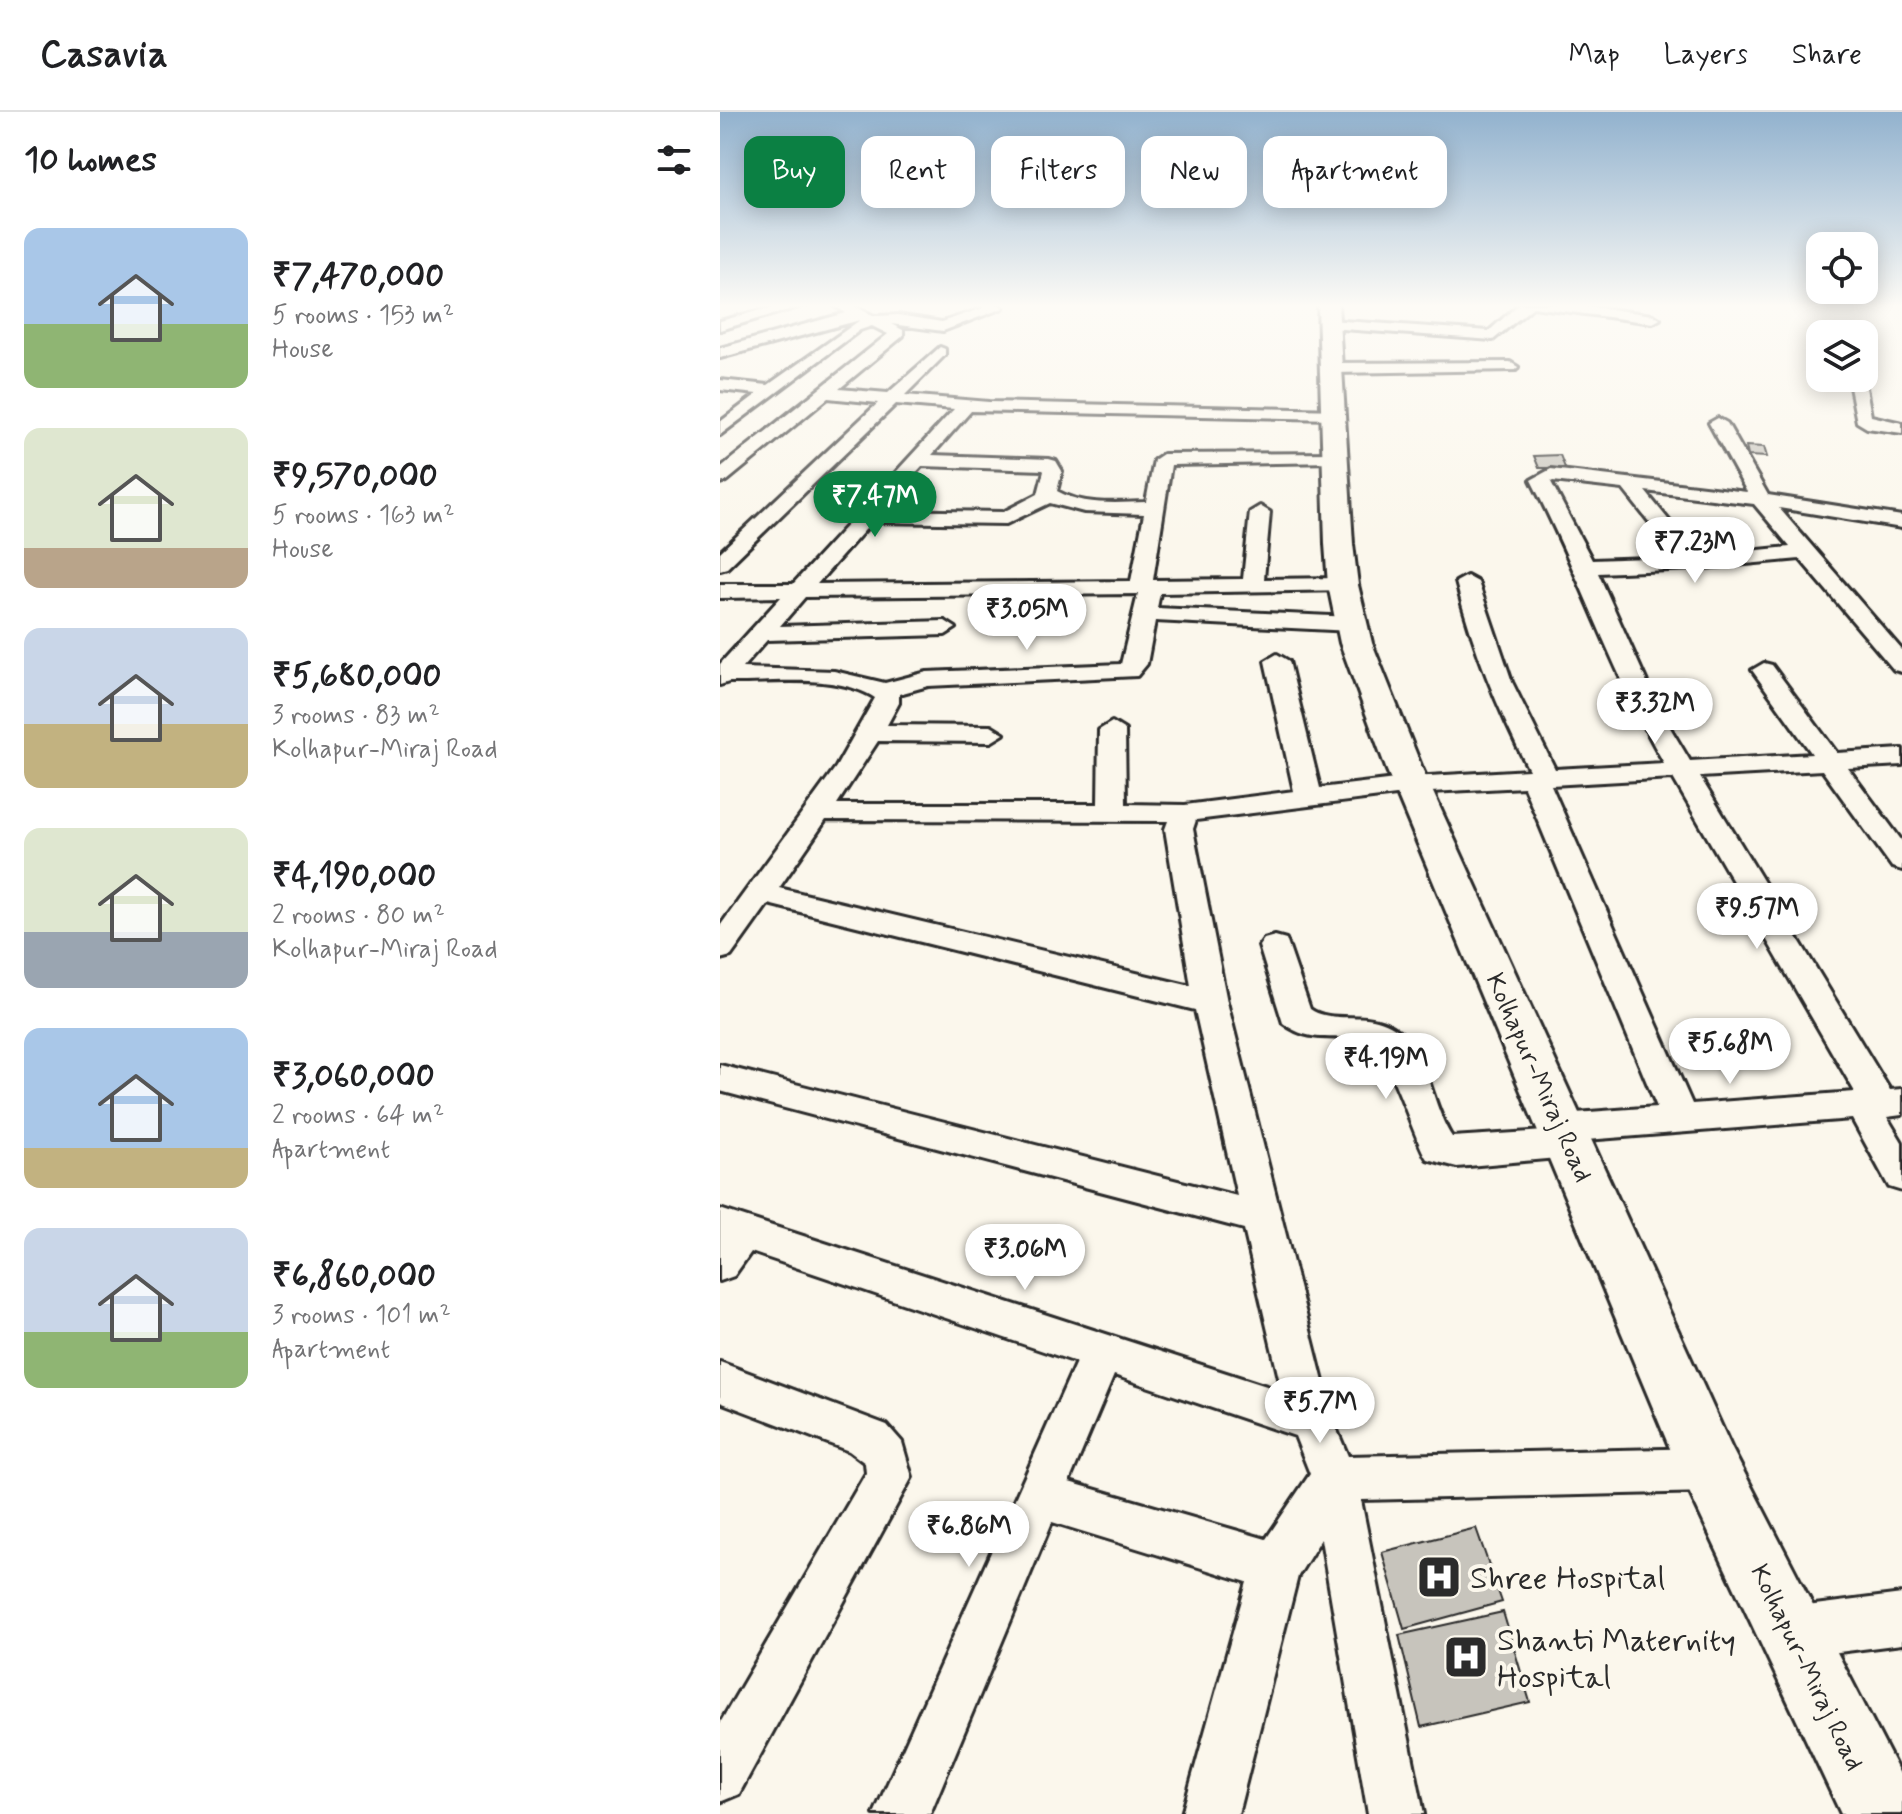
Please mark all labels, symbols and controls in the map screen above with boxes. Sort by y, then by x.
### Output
text: Casavia [40,31,168,80]
text: Map [1569,37,1620,74]
text: Layers [1664,37,1748,74]
text: Share [1792,37,1862,74]
chip: Buy [744,136,845,208]
chip: Rent [861,136,975,208]
chip: Filters [991,136,1125,208]
chip: New [1141,136,1247,208]
chip: Apartment [1263,136,1447,208]
text: 10 homes [24,138,157,183]
icon: filters [652,138,696,182]
map controls [1806,232,1878,392]
button: locate [1806,232,1878,304]
text: ₹7,470,000 [272,254,444,299]
icon: home [88,260,184,356]
text: 5 rooms · 153 m² [272,299,454,333]
button: layers [1806,320,1878,392]
text: House [272,333,333,367]
text: ₹9,570,000 [272,454,438,499]
icon: home [88,460,184,556]
pin: ₹7.47M [810,471,940,539]
text: ₹7.47M [831,480,919,514]
text: 5 rooms · 163 m² [272,499,455,533]
pin: ₹7.23M [1630,517,1760,585]
text: ₹7.23M [1654,526,1736,560]
text: House [272,533,333,567]
pin: ₹3.05M [962,584,1092,652]
text: ₹3.05M [985,593,1069,627]
text: ₹5,680,000 [272,654,442,699]
icon: home [88,660,184,756]
pin: ₹3.32M [1590,678,1720,746]
text: ₹3.32M [1615,687,1695,721]
text: 3 rooms · 83 m² [272,699,440,733]
text: Kolhapur-Miraj Road [272,733,498,767]
text: ₹4,190,000 [272,854,436,899]
icon: home [88,860,184,956]
pin: ₹9.57M [1692,883,1822,951]
text: ₹9.57M [1715,892,1799,926]
text: 2 rooms · 80 m² [272,899,445,933]
text: Kolhapur-Miraj Road [272,933,498,967]
street label: Kolhapur-Miraj Road [1477,968,1600,1188]
pin: ₹5.68M [1665,1018,1795,1086]
text: ₹5.68M [1687,1027,1773,1061]
pin: ₹4.19M [1321,1033,1451,1101]
text: ₹4.19M [1343,1042,1429,1076]
text: ₹3,060,000 [272,1054,435,1099]
icon: home [88,1060,184,1156]
text: 2 rooms · 64 m² [272,1099,444,1133]
text: Apartment [272,1133,390,1167]
pin: ₹3.06M [960,1224,1090,1292]
text: ₹3.06M [983,1233,1067,1267]
text: ₹6,860,000 [272,1254,436,1299]
icon: home [88,1260,184,1356]
text: 3 rooms · 101 m² [272,1299,451,1333]
text: Apartment [272,1333,390,1367]
pin: ₹5.7M [1264,1377,1376,1445]
text: ₹5.7M [1283,1386,1357,1420]
pin: ₹6.86M [904,1501,1034,1569]
text: ₹6.86M [926,1510,1012,1544]
hospital icon: Shree Hospital [1415,1553,1463,1601]
place label: Shree Hospital [1470,1558,1665,1600]
street label: Kolhapur-Miraj Road [1741,1559,1871,1777]
place label: Shanti Maternity Hospital [1497,1620,1736,1699]
hospital icon: Shanti Maternity Hospital [1442,1633,1490,1681]

